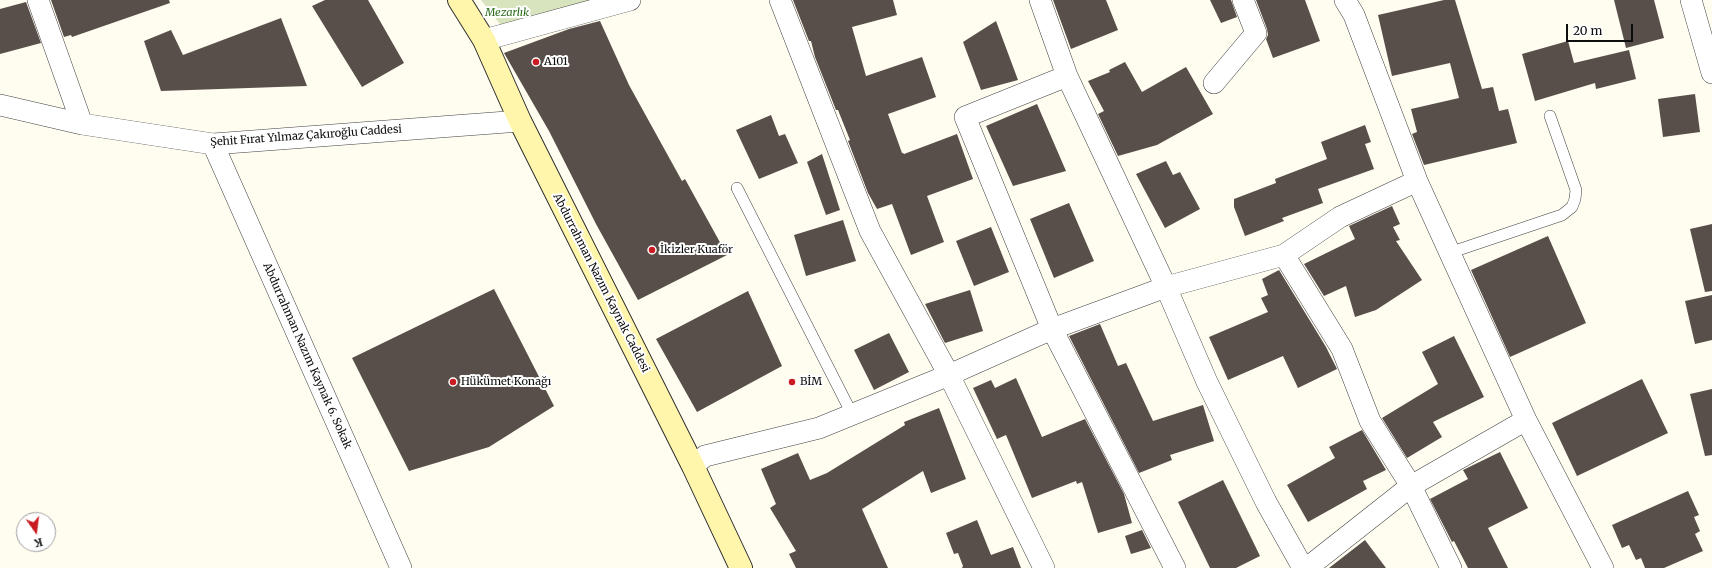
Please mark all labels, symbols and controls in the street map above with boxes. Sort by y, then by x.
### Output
park label: Mezarlık [485,6,529,20]
scale bar [1568,16,1635,42]
text: 20 m [1573,23,1602,38]
place label: A101 [544,55,568,69]
marker: A101 [531,57,541,67]
street label: Şehit Fırat Yılmaz Çakıroğlu Caddesi [210,123,402,149]
street label: Abdurrahman Nazım Kaynak Caddesi [550,191,652,375]
place label: İkizler Kuaför [660,243,733,257]
marker: İkizler Kuaför [647,245,657,255]
street label: Abdurrahman Nazım Kaynak 6. Sokak [260,261,354,451]
place label: Hükümet Konağı [461,375,551,389]
place label: BİM [800,375,822,389]
marker: Hükümet Konağı [448,377,458,387]
marker: BİM [787,377,797,387]
north arrow [16,512,56,552]
text: K [33,535,44,550]

